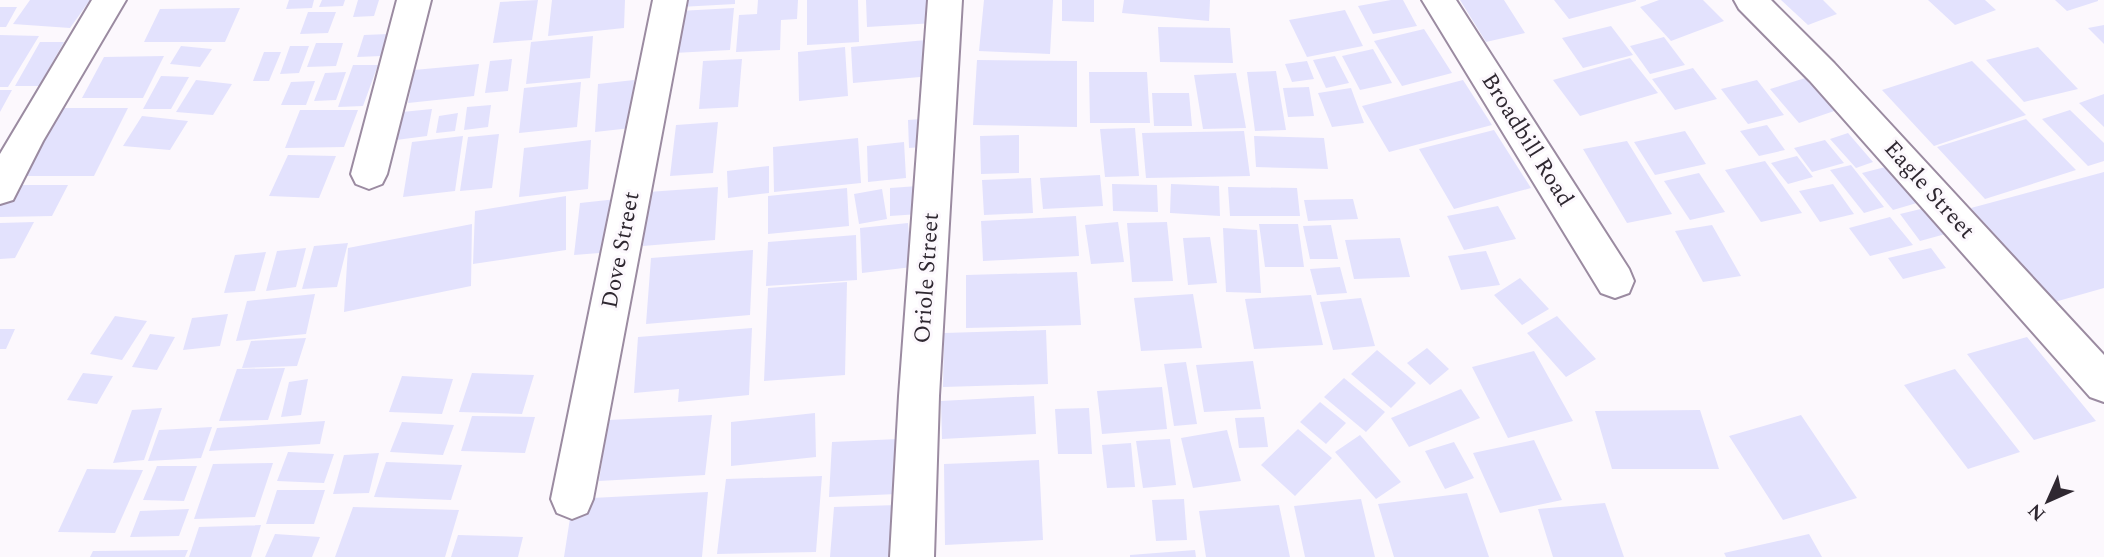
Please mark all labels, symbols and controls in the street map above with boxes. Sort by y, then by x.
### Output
street label: Broadbill Road [1472,66,1582,214]
street label: Eagle Street [1875,133,1983,247]
street label: Dove Street [593,188,649,312]
street label: Oriole Street [905,211,949,345]
north arrow [2013,466,2083,536]
text: N [2021,496,2053,528]

